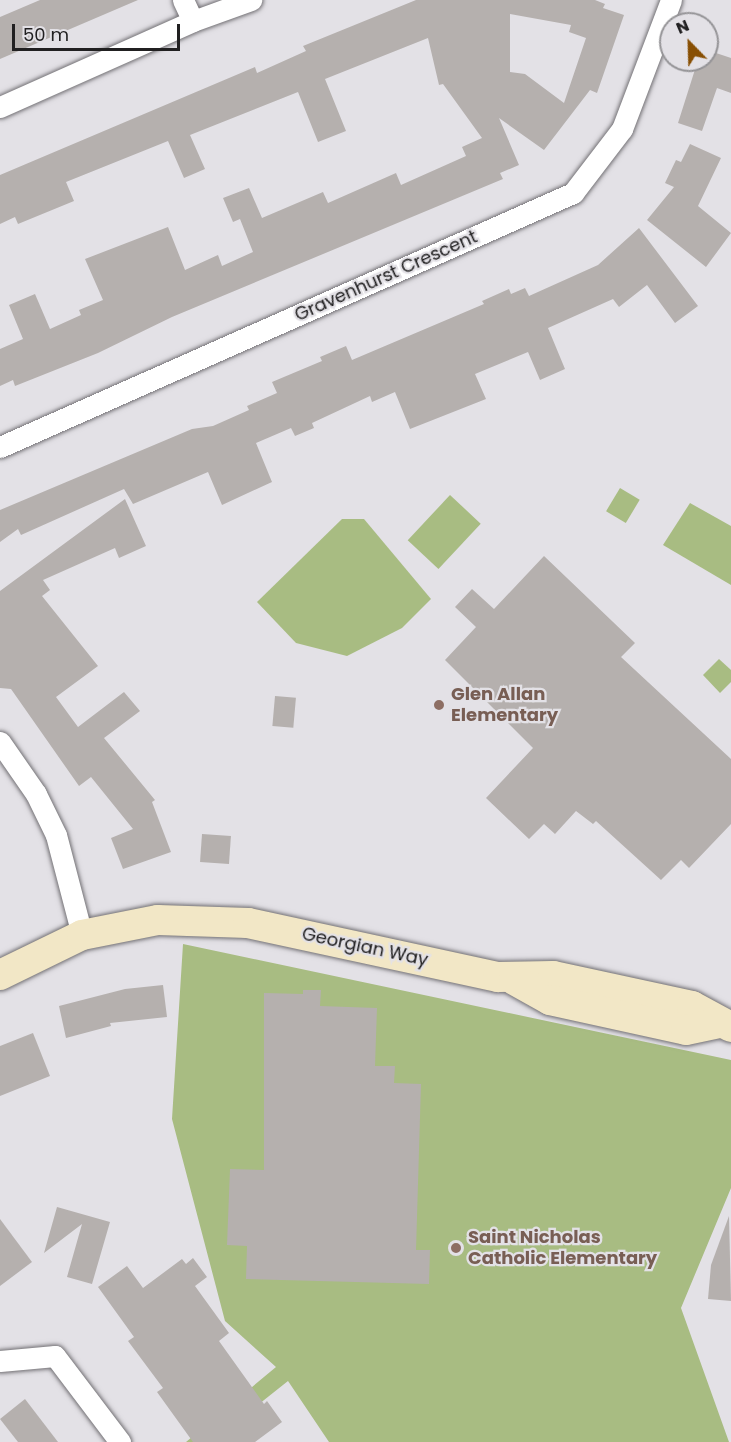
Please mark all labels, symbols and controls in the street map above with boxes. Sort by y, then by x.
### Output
scale bar [15,12,183,50]
north arrow [659,12,719,72]
text: N [673,14,693,40]
text: 50 m [23,22,69,47]
street label: Gravenhurst Crescent [291,226,481,326]
place label: Glen Allan Elementary [451,684,558,726]
marker: Glen Allan Elementary [432,698,446,712]
street label: Georgian Way [300,923,430,971]
place label: Saint Nicholas Catholic Elementary [468,1227,657,1270]
marker: Saint Nicholas Catholic Elementary [449,1241,463,1255]

